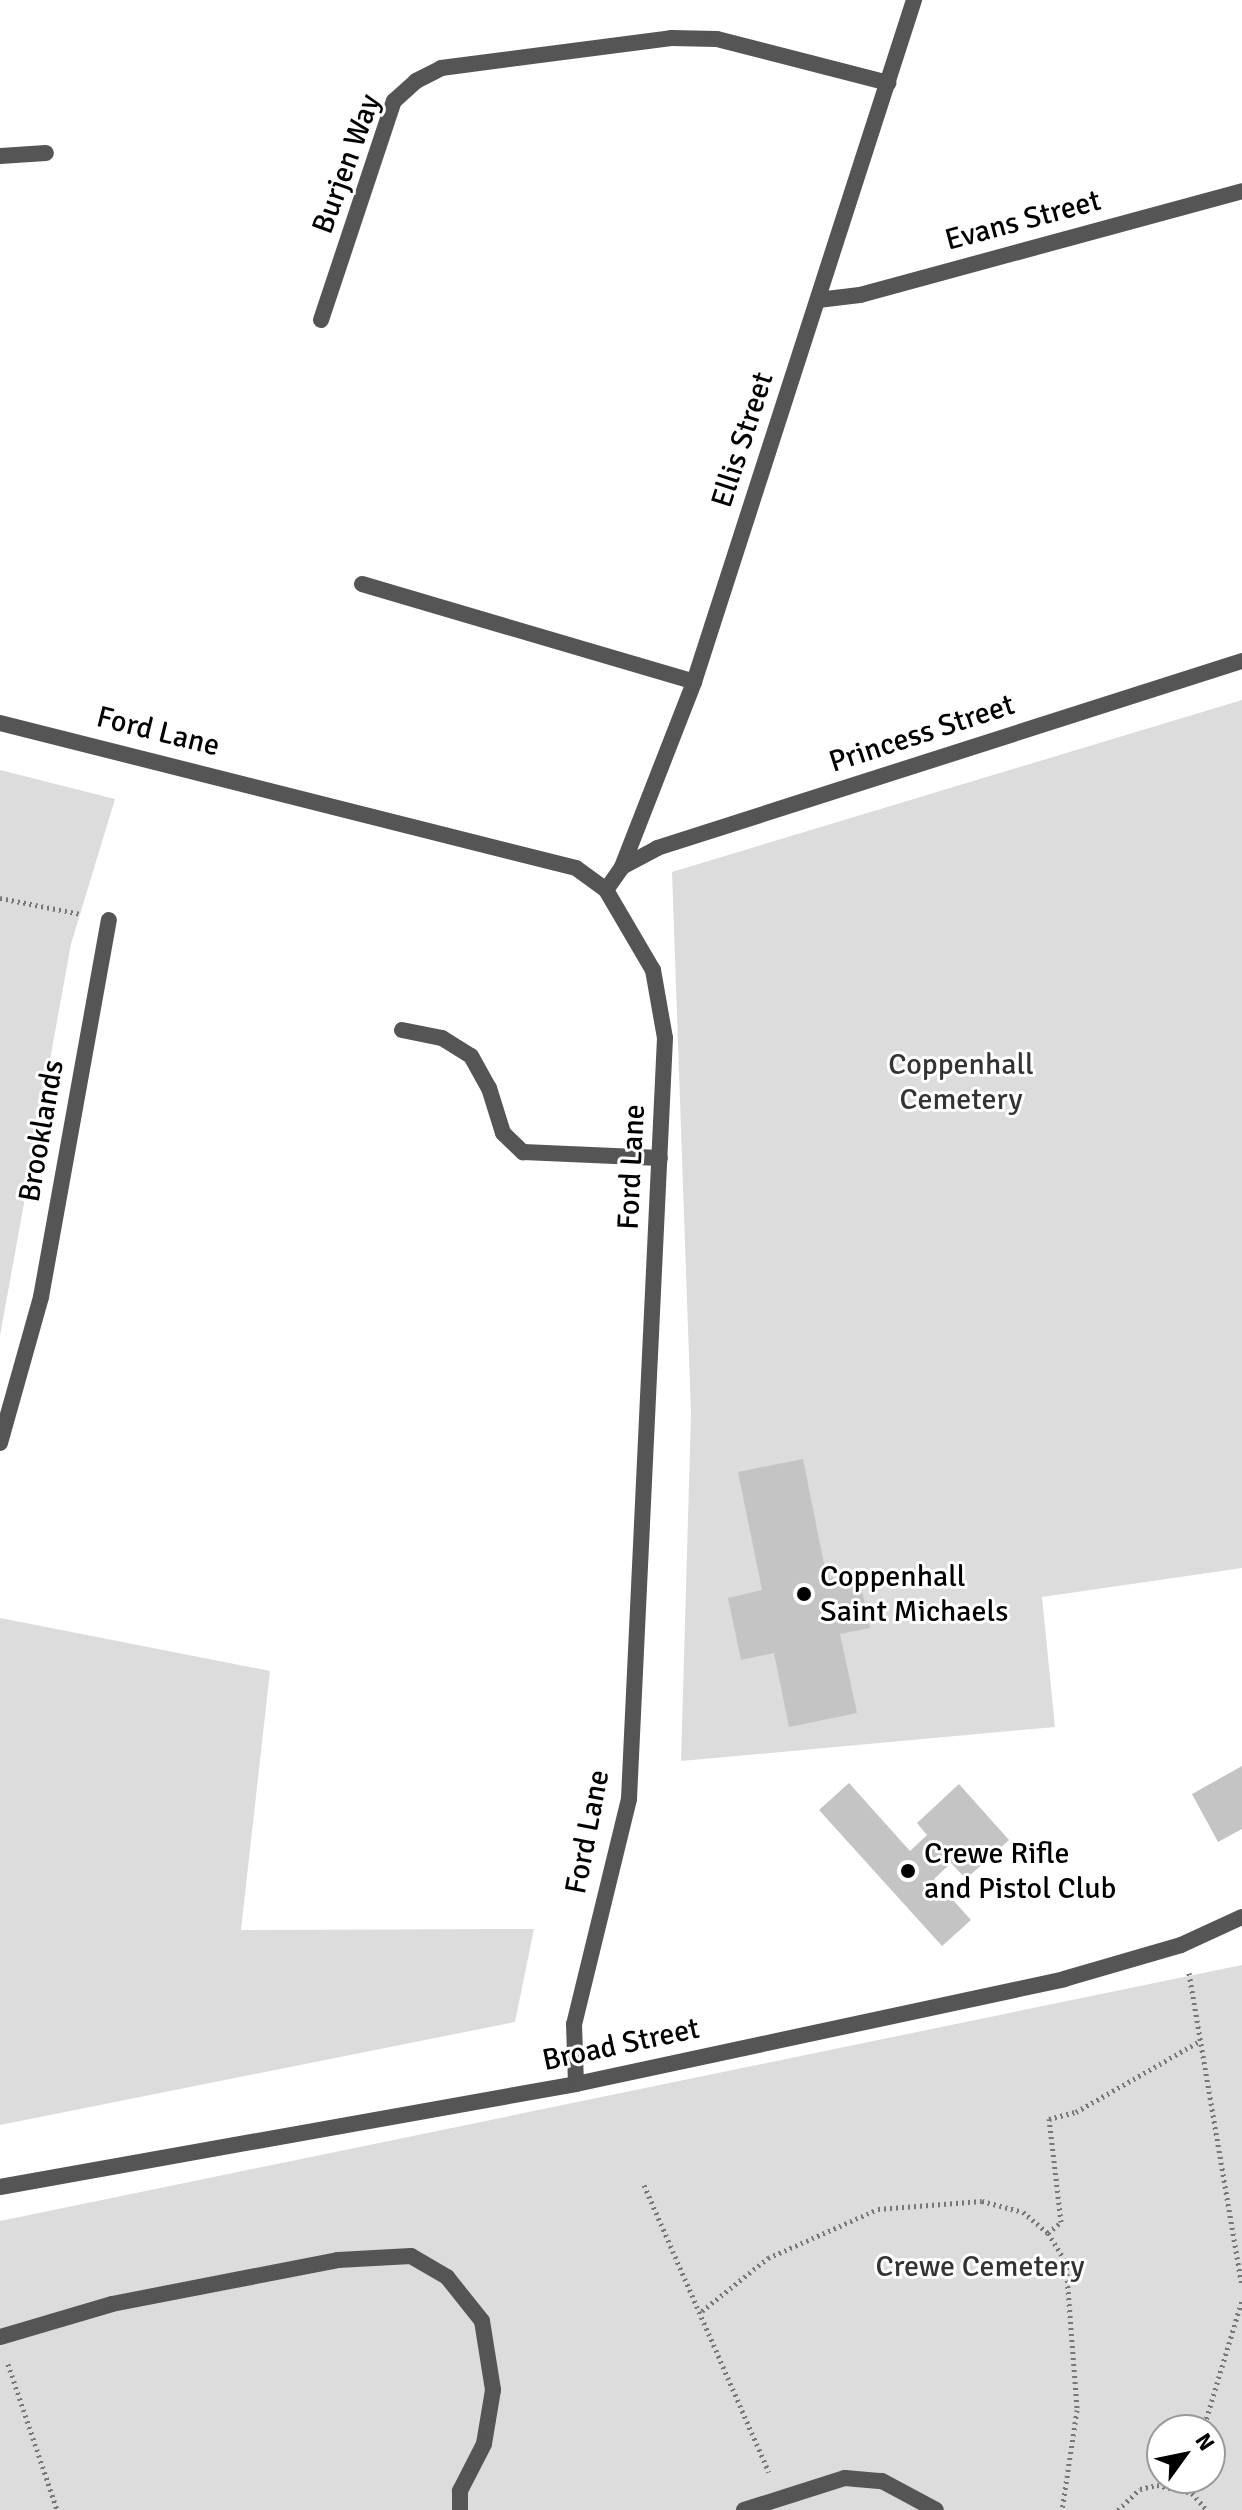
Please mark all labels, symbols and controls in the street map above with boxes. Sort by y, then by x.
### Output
street label: Burjen Way [305,89,389,239]
street label: Evans Street [941,183,1105,259]
street label: Ellis Street [704,368,782,512]
street label: Princess Street [825,687,1019,781]
street label: Ford Lane [93,699,223,765]
park label: Coppenhall Cemetery [888,1047,1034,1118]
street label: Brooklands [12,1057,72,1205]
street label: Ford Lane [611,1103,653,1231]
place label: Coppenhall Saint Michaels [820,1559,1008,1630]
marker: Coppenhall Saint Michaels [795,1585,813,1603]
street label: Ford Lane [558,1767,618,1897]
place label: Crewe Rifle and Pistol Club [924,1836,1116,1906]
marker: Crewe Rifle and Pistol Club [899,1862,917,1880]
street label: Broad Street [539,2011,703,2079]
park label: Crewe Cemetery [875,2249,1085,2285]
north arrow [1146,2414,1226,2494]
text: N [1189,2428,1220,2456]

